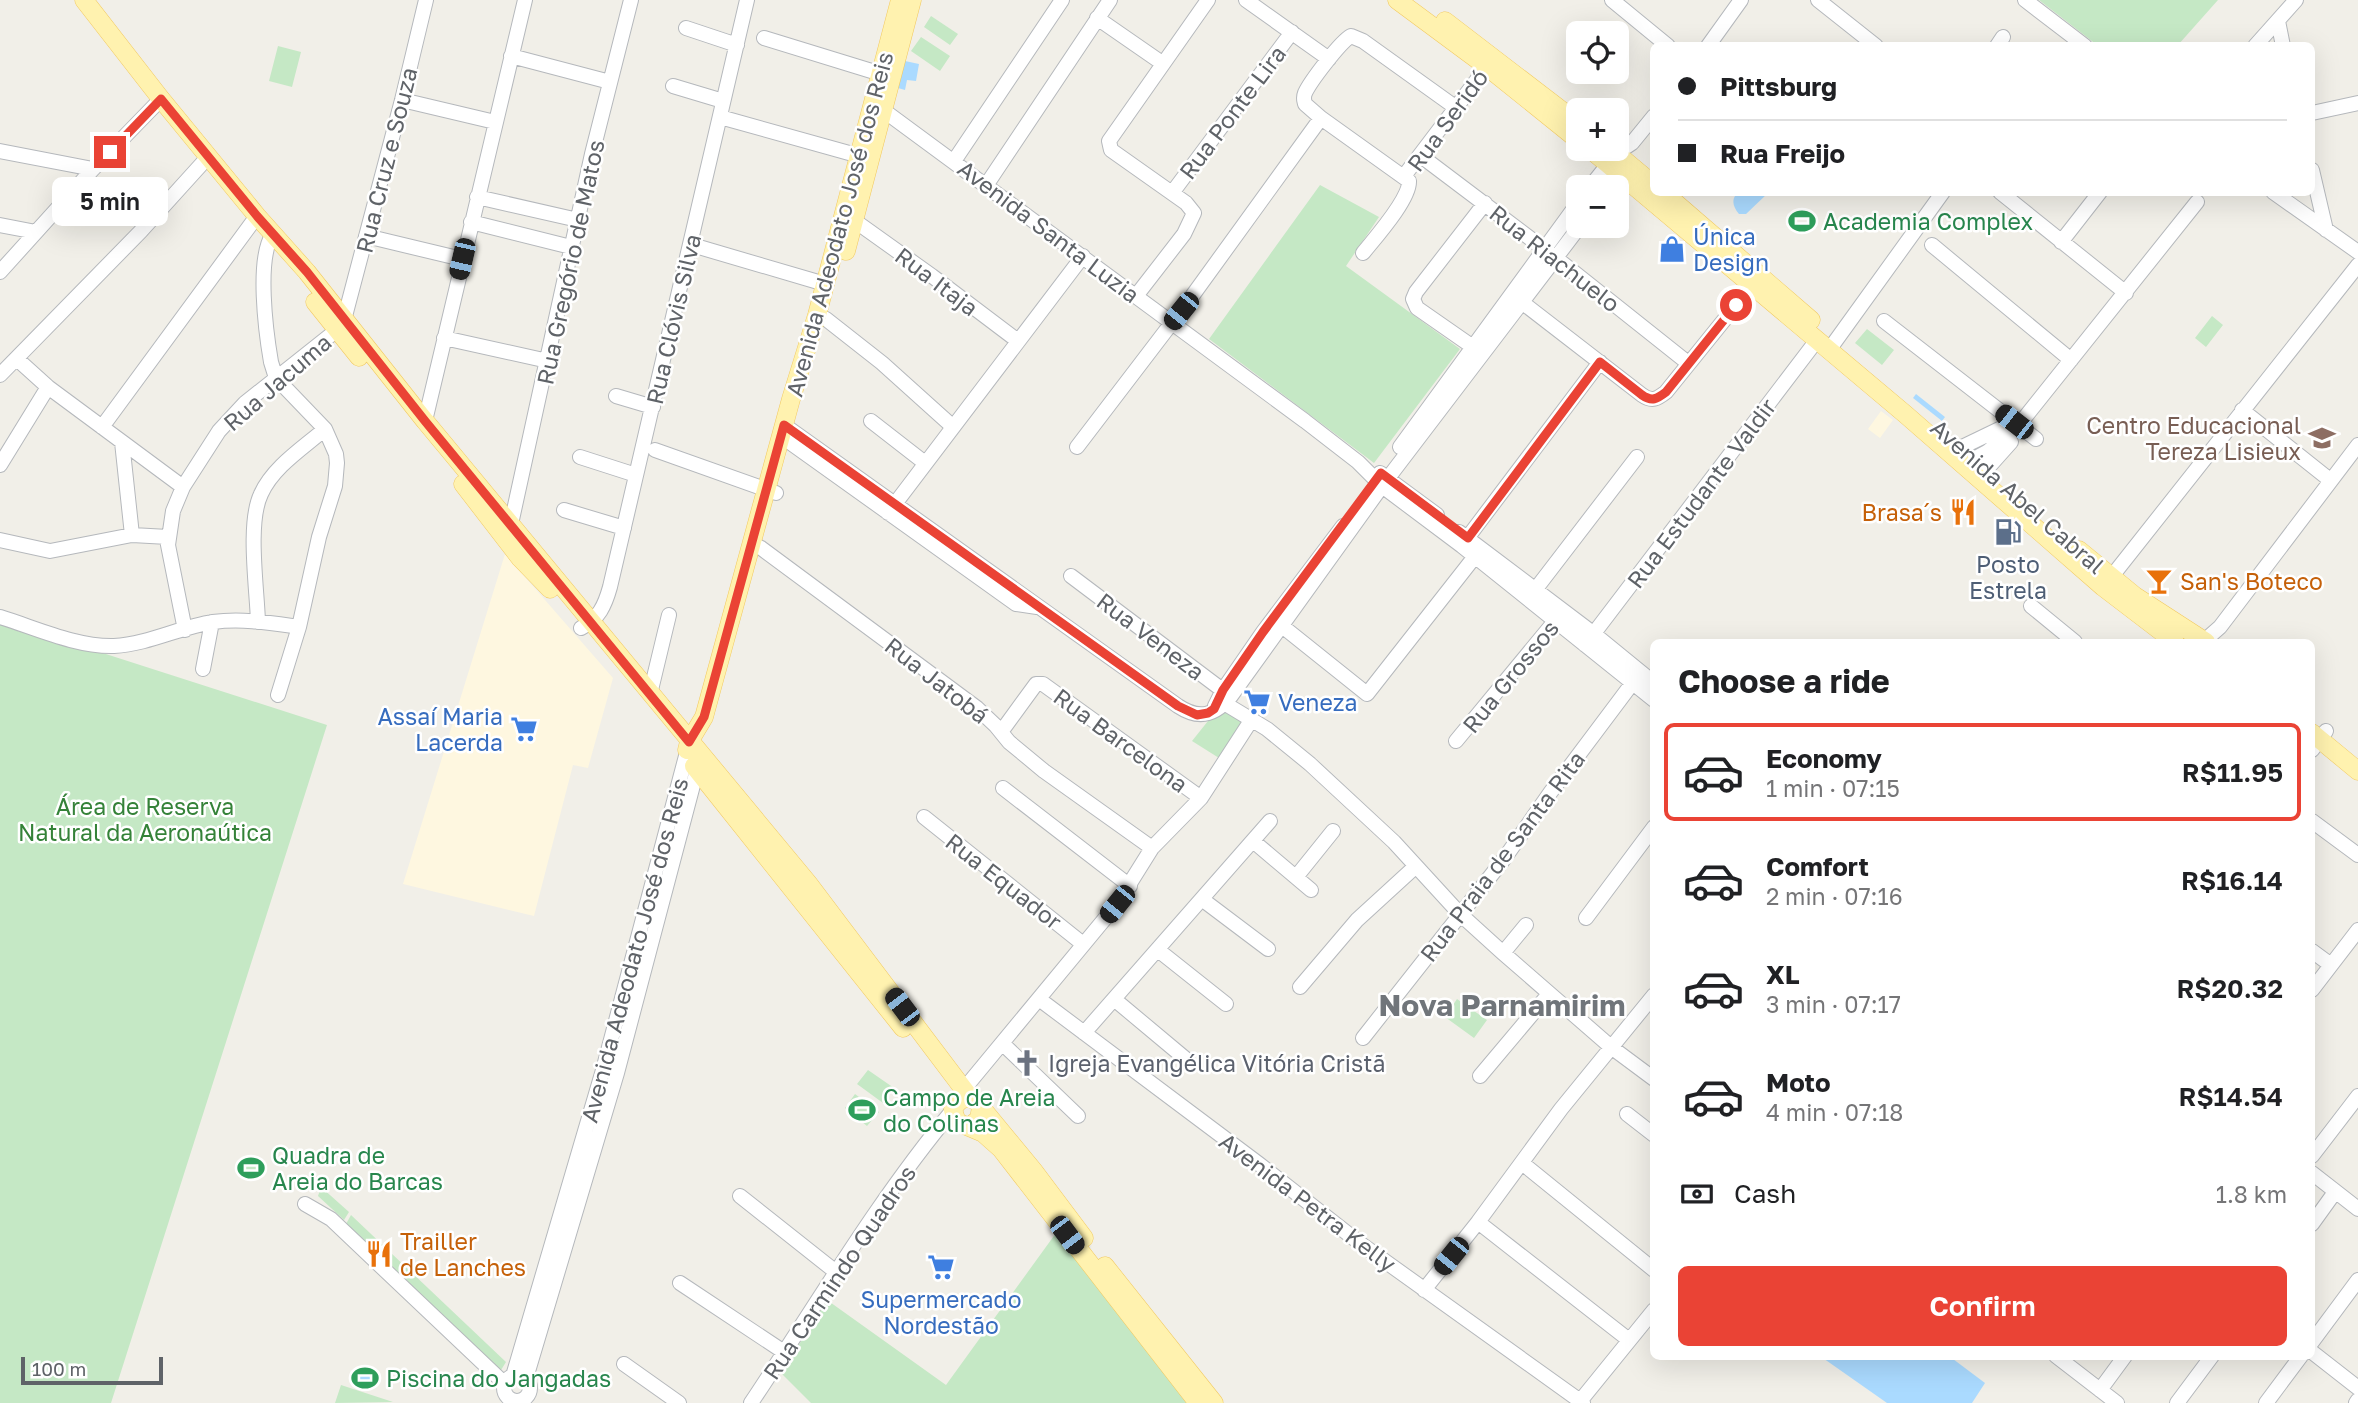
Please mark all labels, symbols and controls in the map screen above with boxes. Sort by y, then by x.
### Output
map controls [1566,21,1629,238]
button: locate [1566,21,1629,84]
street label: Rua Ponte Lira [1173,40,1291,184]
street label: Avenida Adeodato José dos Reis [779,48,899,400]
street label: Rua Cruz e Souza [349,64,423,256]
street label: Rua Seridó [1401,64,1493,176]
text: Pittsburg [1720,71,1837,102]
button: + [1566,98,1629,161]
route end [94,136,126,168]
street label: Rua Gregório de Matos [530,137,610,387]
text: Rua Freijo [1720,138,1845,169]
street label: Avenida Santa Luzia [953,154,1145,308]
button: − [1566,175,1629,238]
callout: 5 min [52,176,168,226]
text: 5 min [80,187,140,215]
street label: Rua Riachuelo [1484,198,1626,318]
sports icon: Academia Complex [1787,206,1817,236]
place label: Academia Complex [1823,207,2033,235]
place label: Única Design [1693,222,1769,276]
street label: Rua Clóvis Silva [640,231,706,407]
shop icon: Única Design [1657,234,1687,264]
car [448,236,477,282]
street label: Rua Itaja [890,241,984,321]
car [1160,288,1203,334]
route start [1720,289,1752,321]
street label: Rua Jacuma [217,328,337,436]
street label: Rua Estudante Valdir [1621,393,1781,593]
car [1991,401,2038,443]
place label: Centro Educacional Tereza Lisieux [2086,411,2301,465]
street label: Avenida Abel Cabral [1925,413,2111,579]
school or university icon: Centro Educacional Tereza Lisieux [2307,423,2337,453]
restaurant icon: Brasa´s [1948,497,1978,527]
place label: Brasa´s [1862,498,1942,526]
fuel station icon: Posto Estrela [1993,517,2023,547]
place label: Posto Estrela [1969,550,2047,604]
bar icon: San's Boteco [2144,566,2174,596]
place label: San's Boteco [2180,567,2323,595]
street label: Rua Veneza [1092,586,1210,686]
street label: Rua Grossos [1456,614,1564,738]
street label: Rua Jatobá [880,631,994,729]
text: Choose a ride [1678,662,1890,700]
street label: Rua Barcelona [1048,682,1194,798]
supermarket icon: Veneza [1242,687,1272,717]
place label: Veneza [1278,688,1358,716]
place label: Assaí Maria Lacerda [378,702,503,756]
supermarket icon: Assaí Maria Lacerda [509,714,539,744]
icon: car [1682,741,1745,804]
text: Economy [1766,743,1882,774]
street label: Rua Praia de Santa Rita [1414,745,1590,967]
text: R$11.95 [2182,757,2283,788]
street label: Avenida Adeodato José dos Reis [574,774,694,1126]
text: 1 min · 07:15 [1766,774,1900,802]
park label: Área de Reserva Natural da Aeronaútica [18,792,272,846]
street label: Rua Equador [940,827,1068,935]
icon: car [1682,849,1745,912]
text: Comfort [1766,851,1869,882]
text: R$16.14 [2181,865,2283,896]
car [1096,881,1139,927]
text: 2 min · 07:16 [1766,882,1903,910]
icon: car [1682,957,1745,1020]
text: XL [1766,959,1800,990]
text: R$20.32 [2176,973,2283,1004]
car [881,984,924,1030]
district label: Nova Parnamirim [1379,987,1626,1023]
text: 3 min · 07:17 [1766,990,1901,1018]
church icon: Igreja Evangélica Vitória Cristã [1012,1048,1042,1078]
place label: Igreja Evangélica Vitória Cristã [1048,1049,1385,1077]
icon: car [1682,1065,1745,1128]
text: Moto [1766,1067,1831,1098]
text: R$14.54 [2179,1081,2283,1112]
place label: Campo de Areia do Colinas [883,1083,1056,1137]
sports icon: Campo de Areia do Colinas [847,1095,877,1125]
text: 4 min · 07:18 [1766,1098,1903,1126]
street label: Avenida Petra Kelly [1214,1127,1402,1278]
place label: Quadra de Areia do Barcas [272,1141,443,1195]
sports icon: Quadra de Areia do Barcas [236,1153,266,1183]
street label: Rua Carmindo Quadros [757,1159,921,1385]
icon: cash [1678,1175,1716,1213]
text: Cash [1734,1178,1796,1209]
text: 1.8 km [2216,1180,2287,1208]
car [1046,1212,1089,1258]
place label: Trailler de Lanches [400,1227,526,1281]
car [1430,1233,1473,1279]
restaurant icon: Trailler de Lanches [364,1239,394,1269]
supermarket icon: Supermercado Nordestão [926,1252,956,1282]
button: Confirm [1678,1266,2287,1346]
place label: Supermercado Nordestão [860,1285,1022,1339]
scale bar [21,1354,163,1386]
text: 100 m [32,1357,86,1380]
sports icon: Piscina do Jangadas [350,1363,380,1393]
place label: Piscina do Jangadas [386,1364,611,1392]

